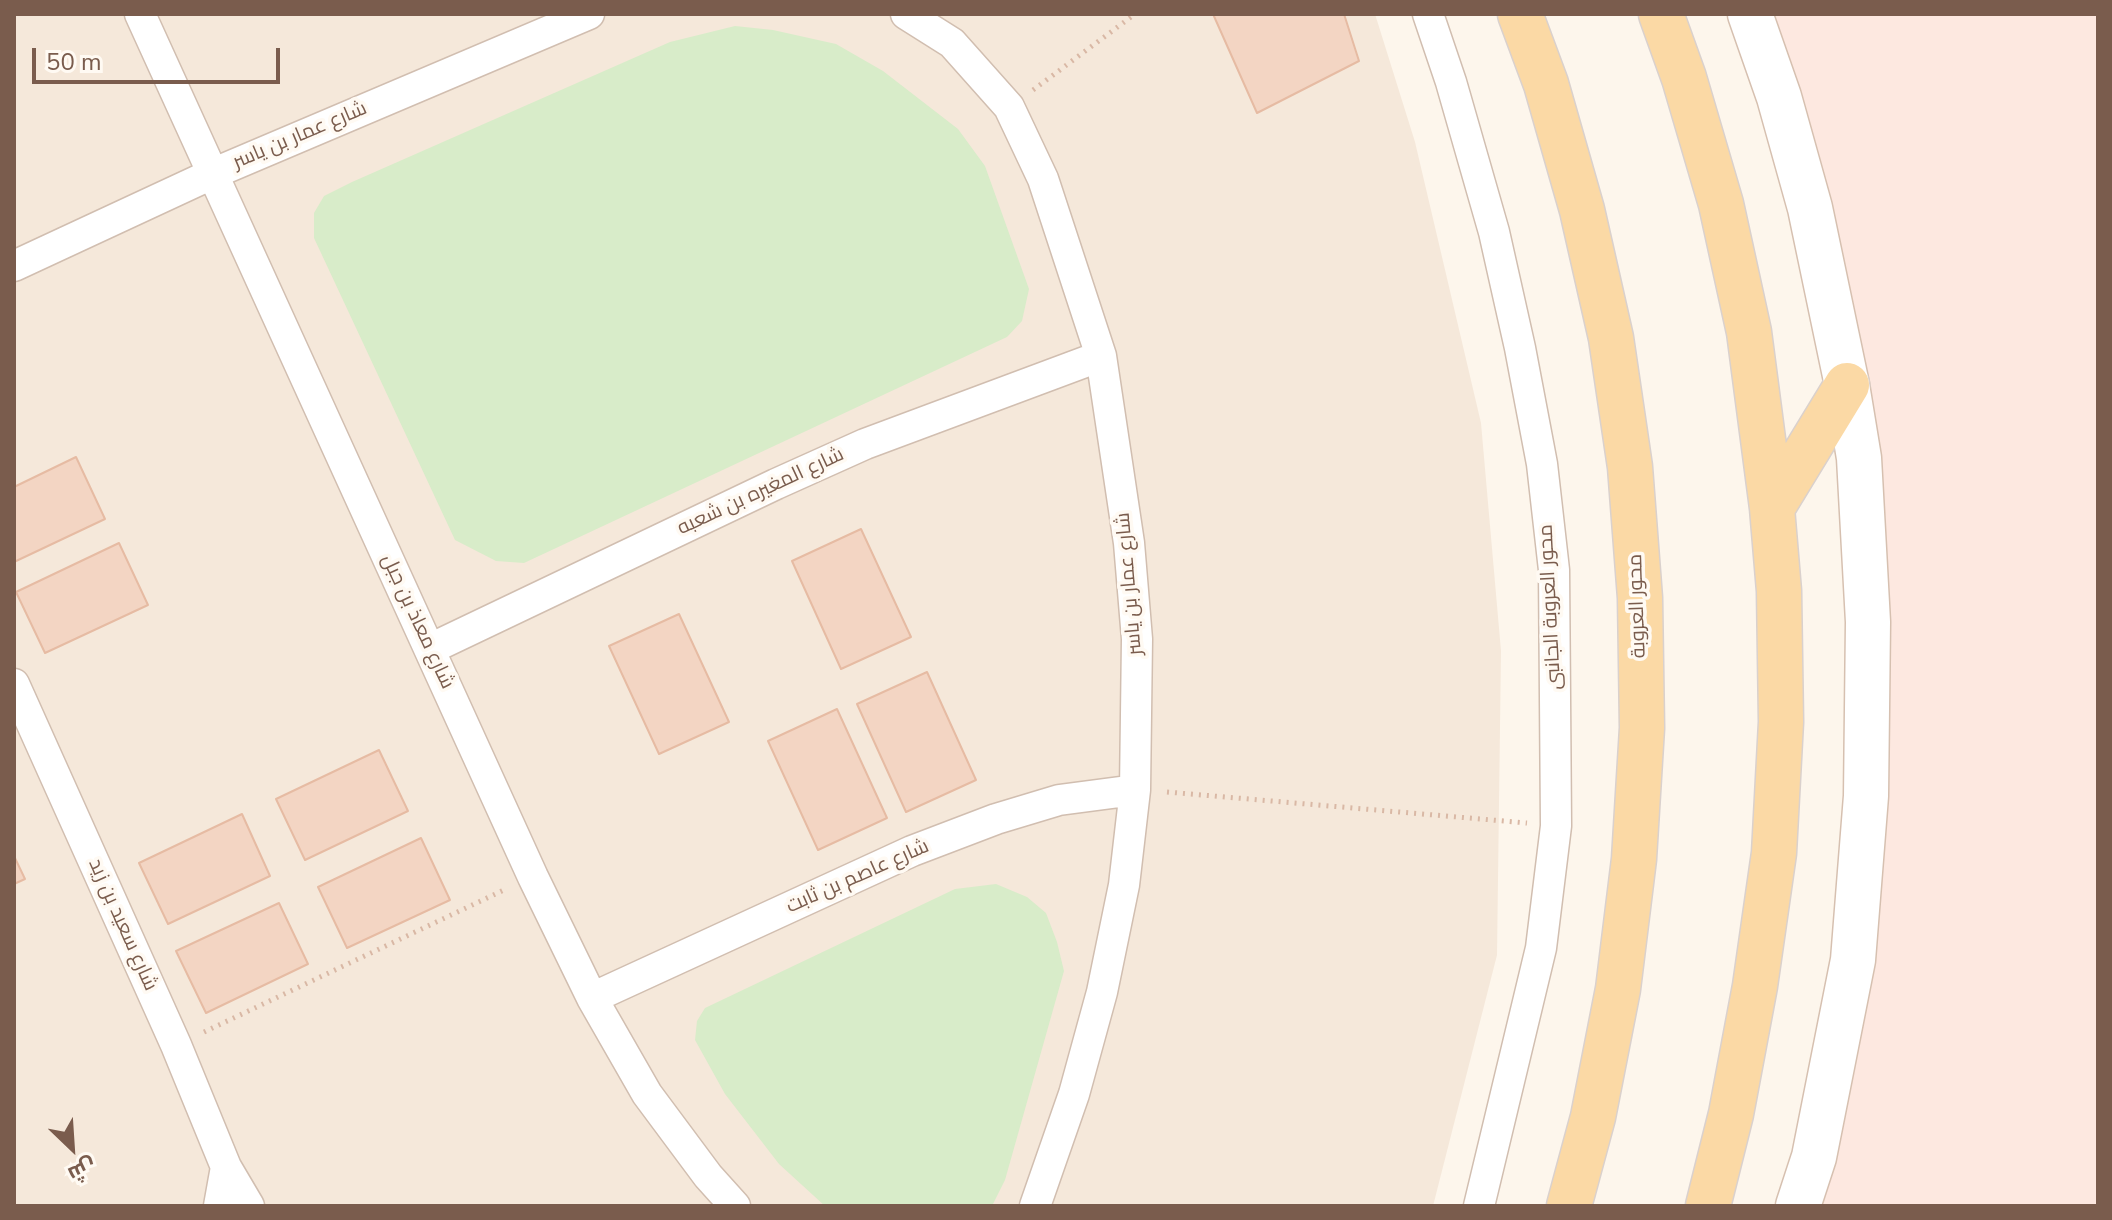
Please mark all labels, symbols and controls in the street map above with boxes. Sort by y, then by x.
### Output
scale bar [36,32,284,82]
text: 50 m [46,46,102,78]
street label: شارع عمار بن ياسر [229,97,371,175]
street label: شارع المغيره بن شعبه [674,443,848,541]
street label: شارع عمار بن ياسر [1112,512,1148,656]
street label: محور العروبة الجانبى [1535,524,1567,690]
street label: شارع معاذ بن جبل [375,551,459,693]
street label: محور العروبة [1624,553,1652,659]
street label: شارع عاصم بن ثابت [783,835,933,919]
street label: شارع سعيد بن زيد [82,855,162,995]
north arrow [32,1108,112,1188]
text: ش [63,1150,101,1189]

